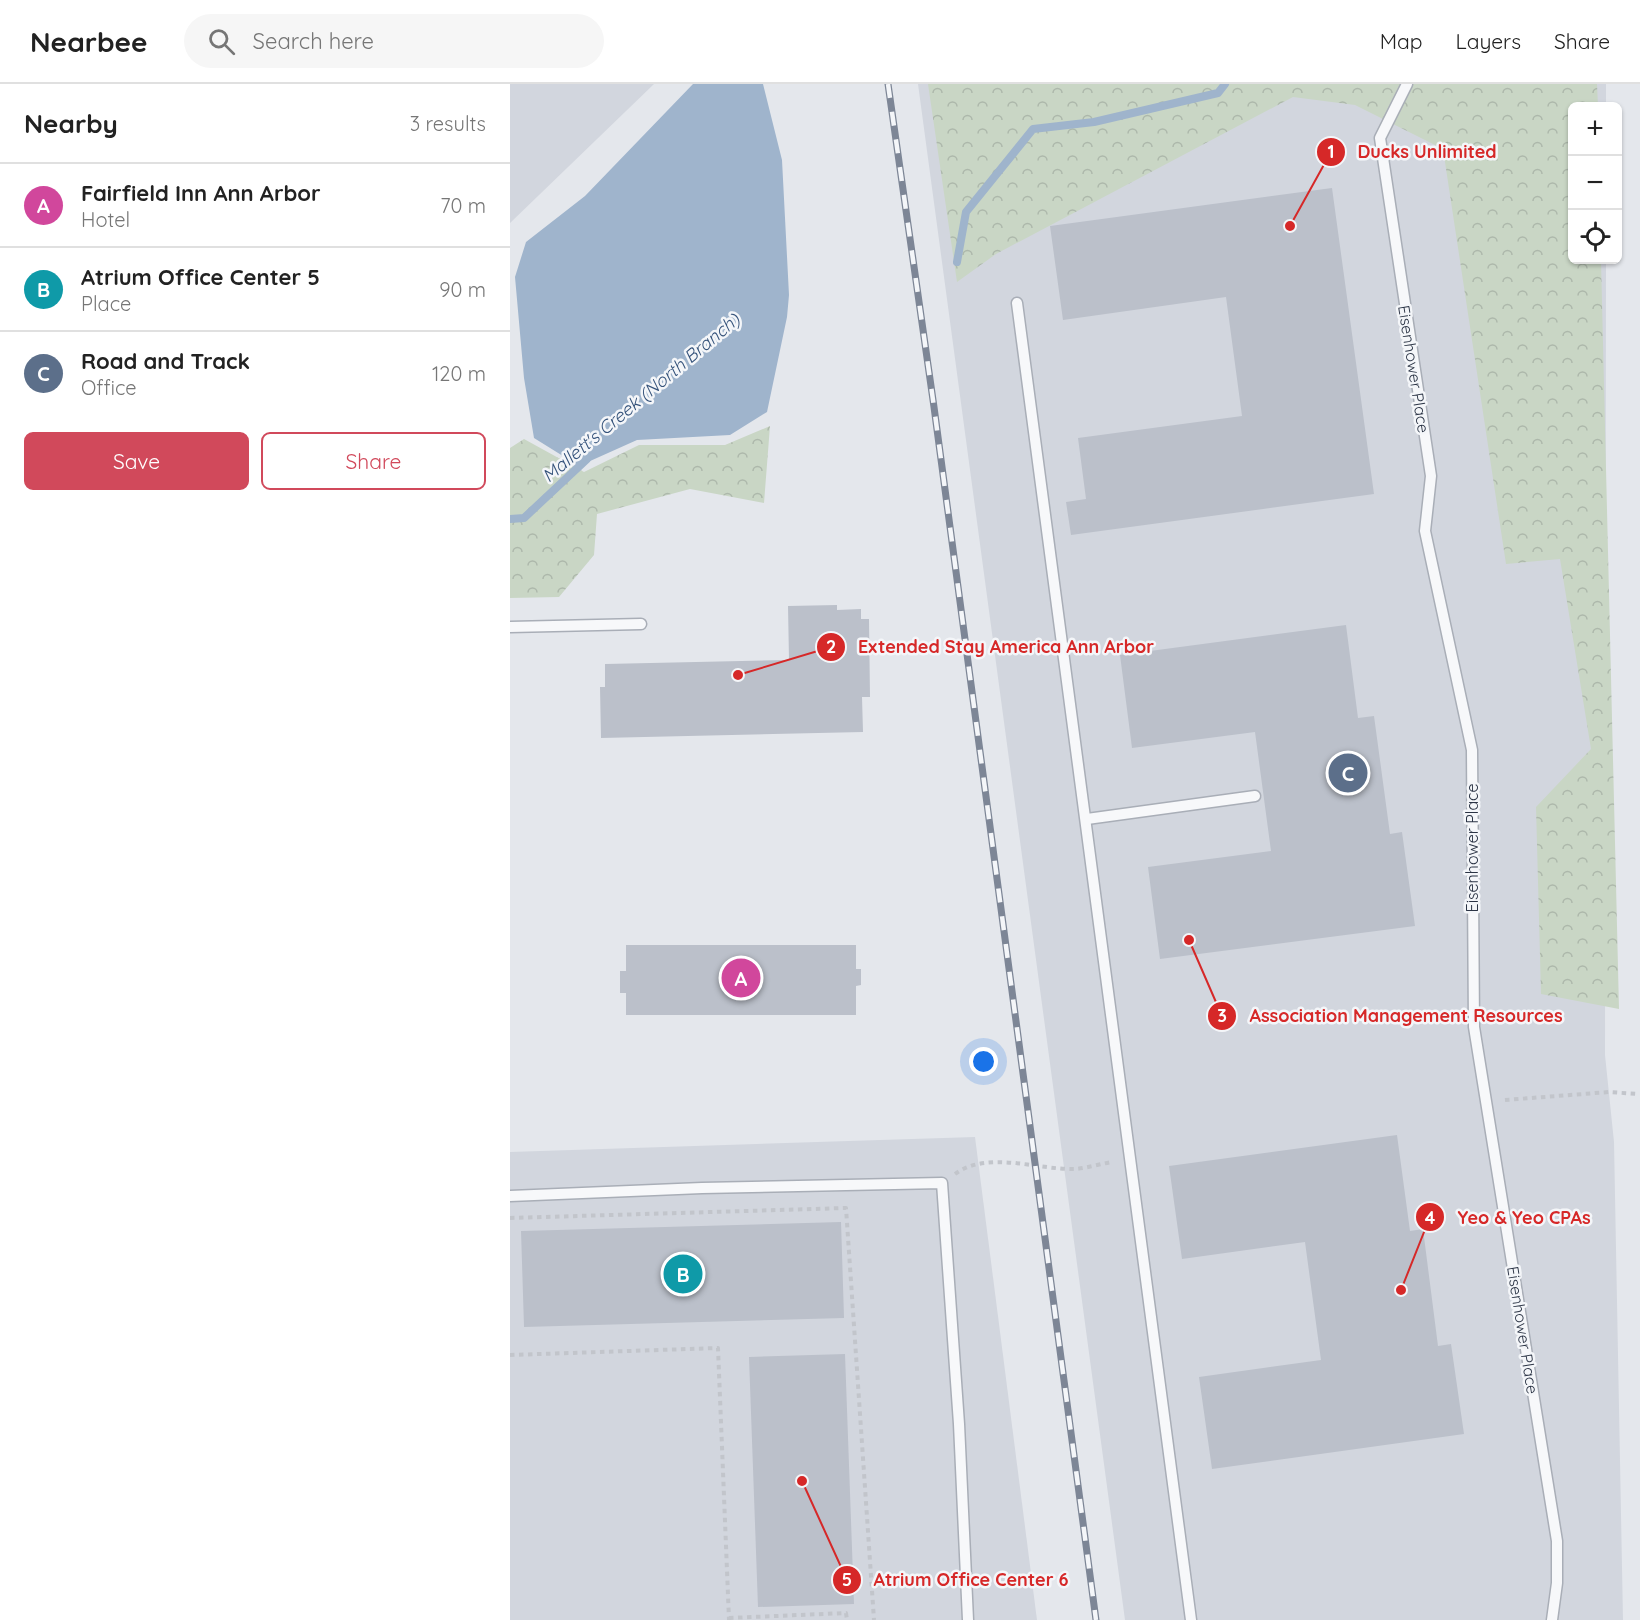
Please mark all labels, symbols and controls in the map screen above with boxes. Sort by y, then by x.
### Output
search box [184,14,604,68]
text: Nearbee [30,24,148,59]
icon: search [205,25,238,58]
text: Search here [253,27,374,55]
text: Map [1380,28,1423,54]
text: Layers [1456,28,1521,54]
text: Share [1554,28,1610,54]
map controls [1568,102,1622,264]
button: + [1568,102,1622,156]
text: Nearby [24,107,118,140]
text: 3 results [410,111,486,136]
callout: Ducks Unlimited [1316,134,1509,170]
text: 1 [1327,140,1335,163]
text: Ducks Unlimited [1357,140,1497,163]
button: − [1568,156,1622,210]
text: Fairfield Inn Ann Arbor [81,179,321,207]
text: A [37,193,50,218]
text: 70 m [440,193,486,218]
text: Hotel [81,207,130,232]
button: locate [1568,210,1622,264]
text: Atrium Office Center 5 [81,263,320,291]
text: B [37,277,50,302]
text: 90 m [439,277,486,302]
text: Place [81,291,131,316]
street label: Eisenhower Place [1394,304,1434,434]
water label: Mallett's Creek (North Branch) [537,307,745,487]
text: Road and Track [81,347,250,375]
text: C [37,361,50,386]
text: 120 m [432,361,486,386]
text: Office [81,375,137,400]
button: Save [24,432,249,490]
button: Share [261,432,486,490]
callout: Extended Stay America Ann Arbor [816,629,1166,665]
text: 2 [826,635,836,658]
text: Extended Stay America Ann Arbor [858,635,1154,658]
pin: C [1328,750,1368,796]
street label: Eisenhower Place [1462,784,1482,912]
pin: A [722,956,760,1000]
callout: Association Management Resources [1207,998,1574,1034]
text: 3 [1217,1004,1227,1027]
text: Association Management Resources [1249,1004,1563,1027]
your location [969,1047,998,1076]
callout: Yeo & Yeo CPAs [1415,1199,1603,1235]
text: 4 [1425,1206,1436,1229]
text: Yeo & Yeo CPAs [1457,1206,1591,1229]
pin: B [664,1252,702,1296]
street label: Eisenhower Place [1503,1265,1543,1395]
callout: Atrium Office Center 6 [832,1562,1081,1598]
text: 5 [842,1568,852,1591]
text: Atrium Office Center 6 [873,1568,1069,1591]

